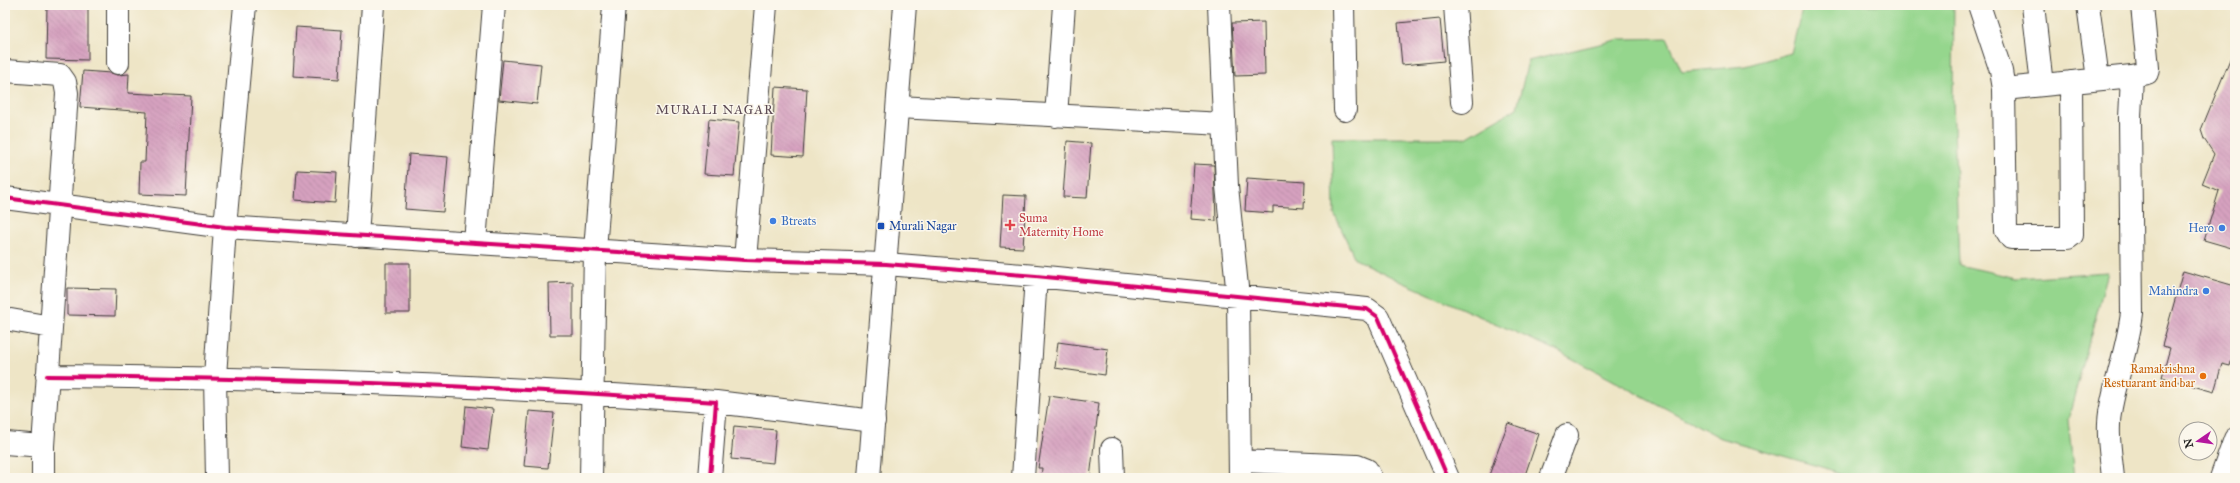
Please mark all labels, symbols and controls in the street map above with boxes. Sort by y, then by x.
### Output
district label: MURALI NAGAR [656,102,774,118]
place label: Suma Maternity Home [1019,211,1104,239]
place label: Btreats [781,214,816,228]
marker: Btreats [768,216,778,226]
place label: Murali Nagar [889,219,957,234]
marker: Suma Maternity Home [1004,219,1016,231]
marker: Murali Nagar [876,221,886,231]
place label: Hero [2188,221,2214,235]
marker: Hero [2217,223,2227,233]
place label: Mahindra [2149,284,2199,298]
marker: Mahindra [2201,286,2211,296]
place label: Ramakrishna Restuarant and bar [2103,362,2196,390]
marker: Ramakrishna Restuarant and bar [2198,371,2208,381]
north arrow [2178,421,2218,461]
text: N [2181,436,2196,449]

